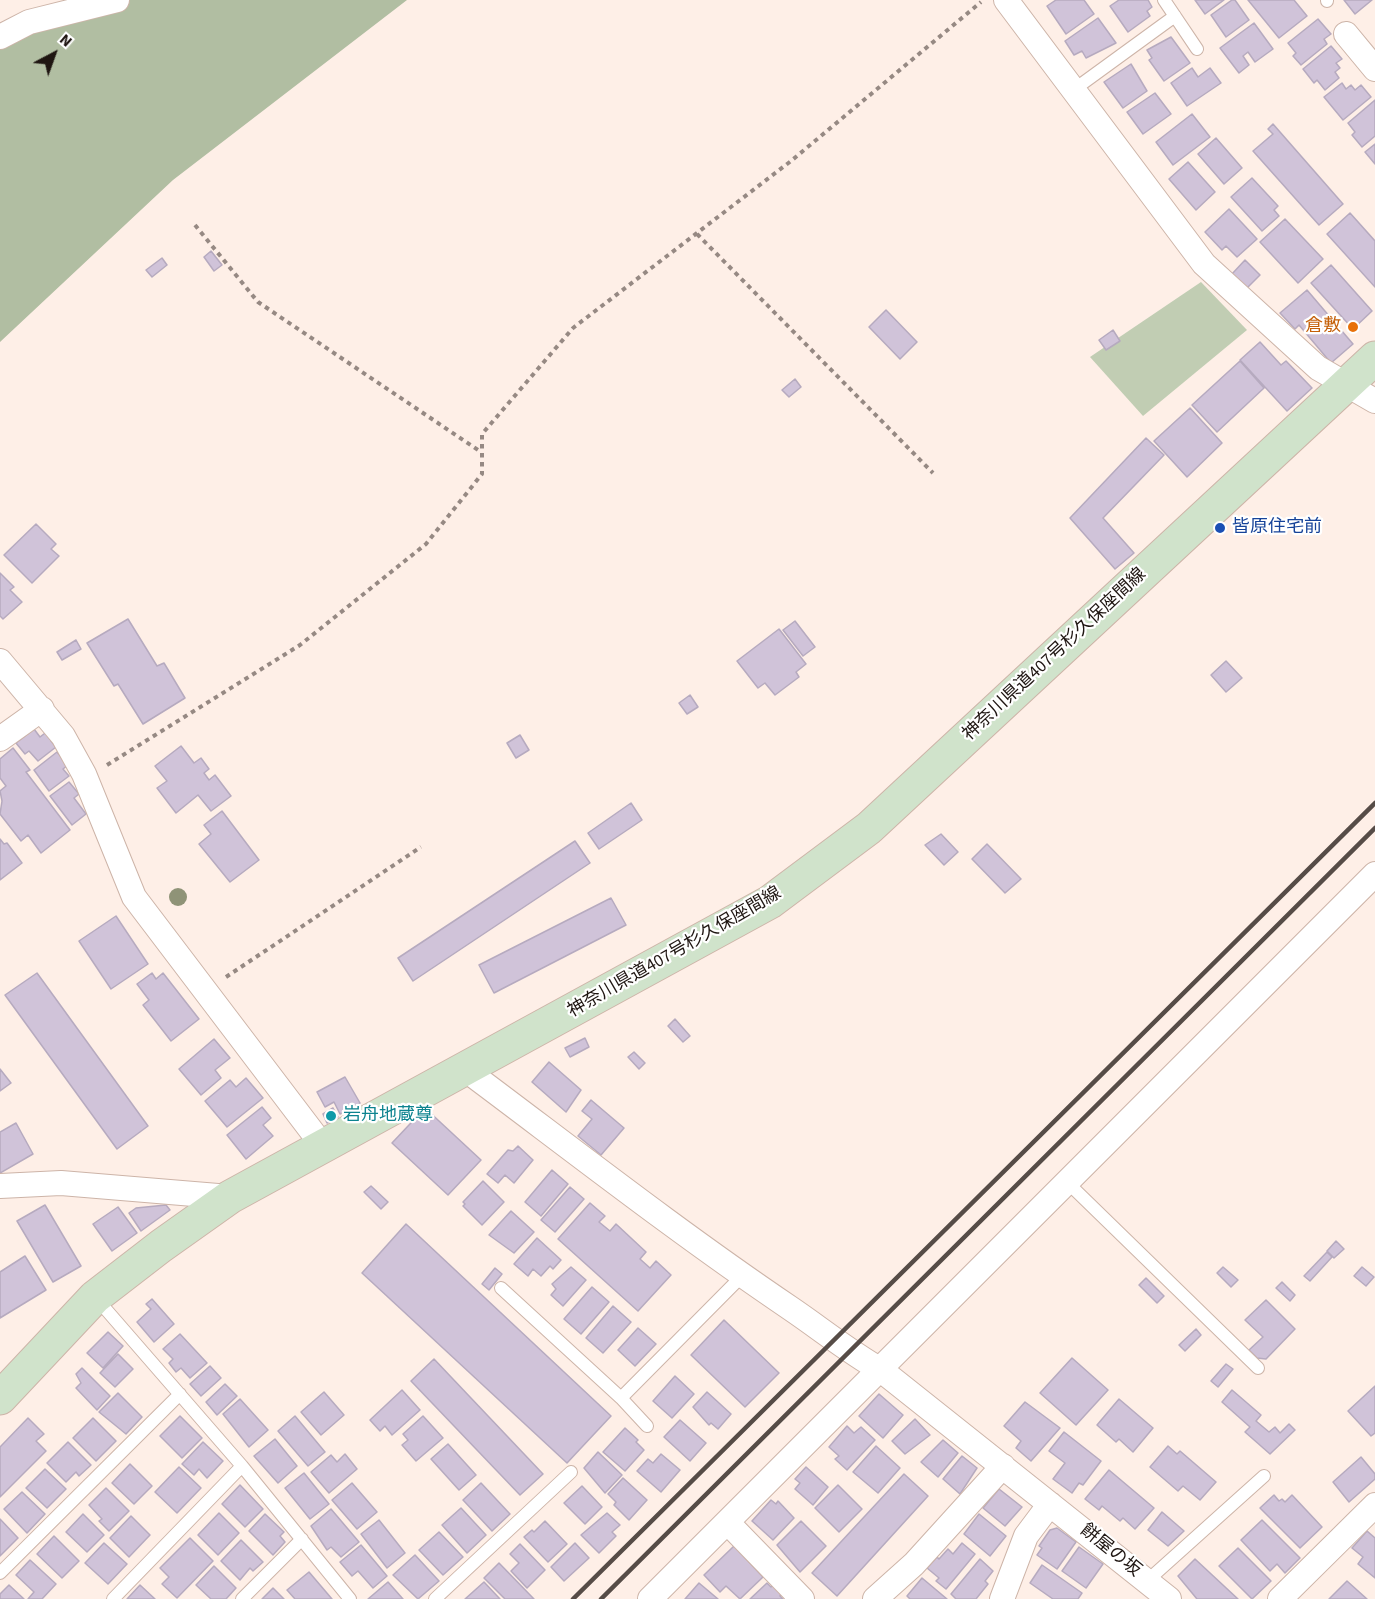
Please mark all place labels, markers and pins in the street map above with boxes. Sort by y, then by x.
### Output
place label: 倉敷 [1305,316,1341,338]
marker: 倉敷 [1346,320,1360,334]
place label: 皆原住宅前 [1232,517,1322,539]
marker: 皆原住宅前 [1213,521,1227,535]
place label: 岩舟地蔵尊 [343,1105,433,1127]
marker: 岩舟地蔵尊 [324,1109,338,1123]

